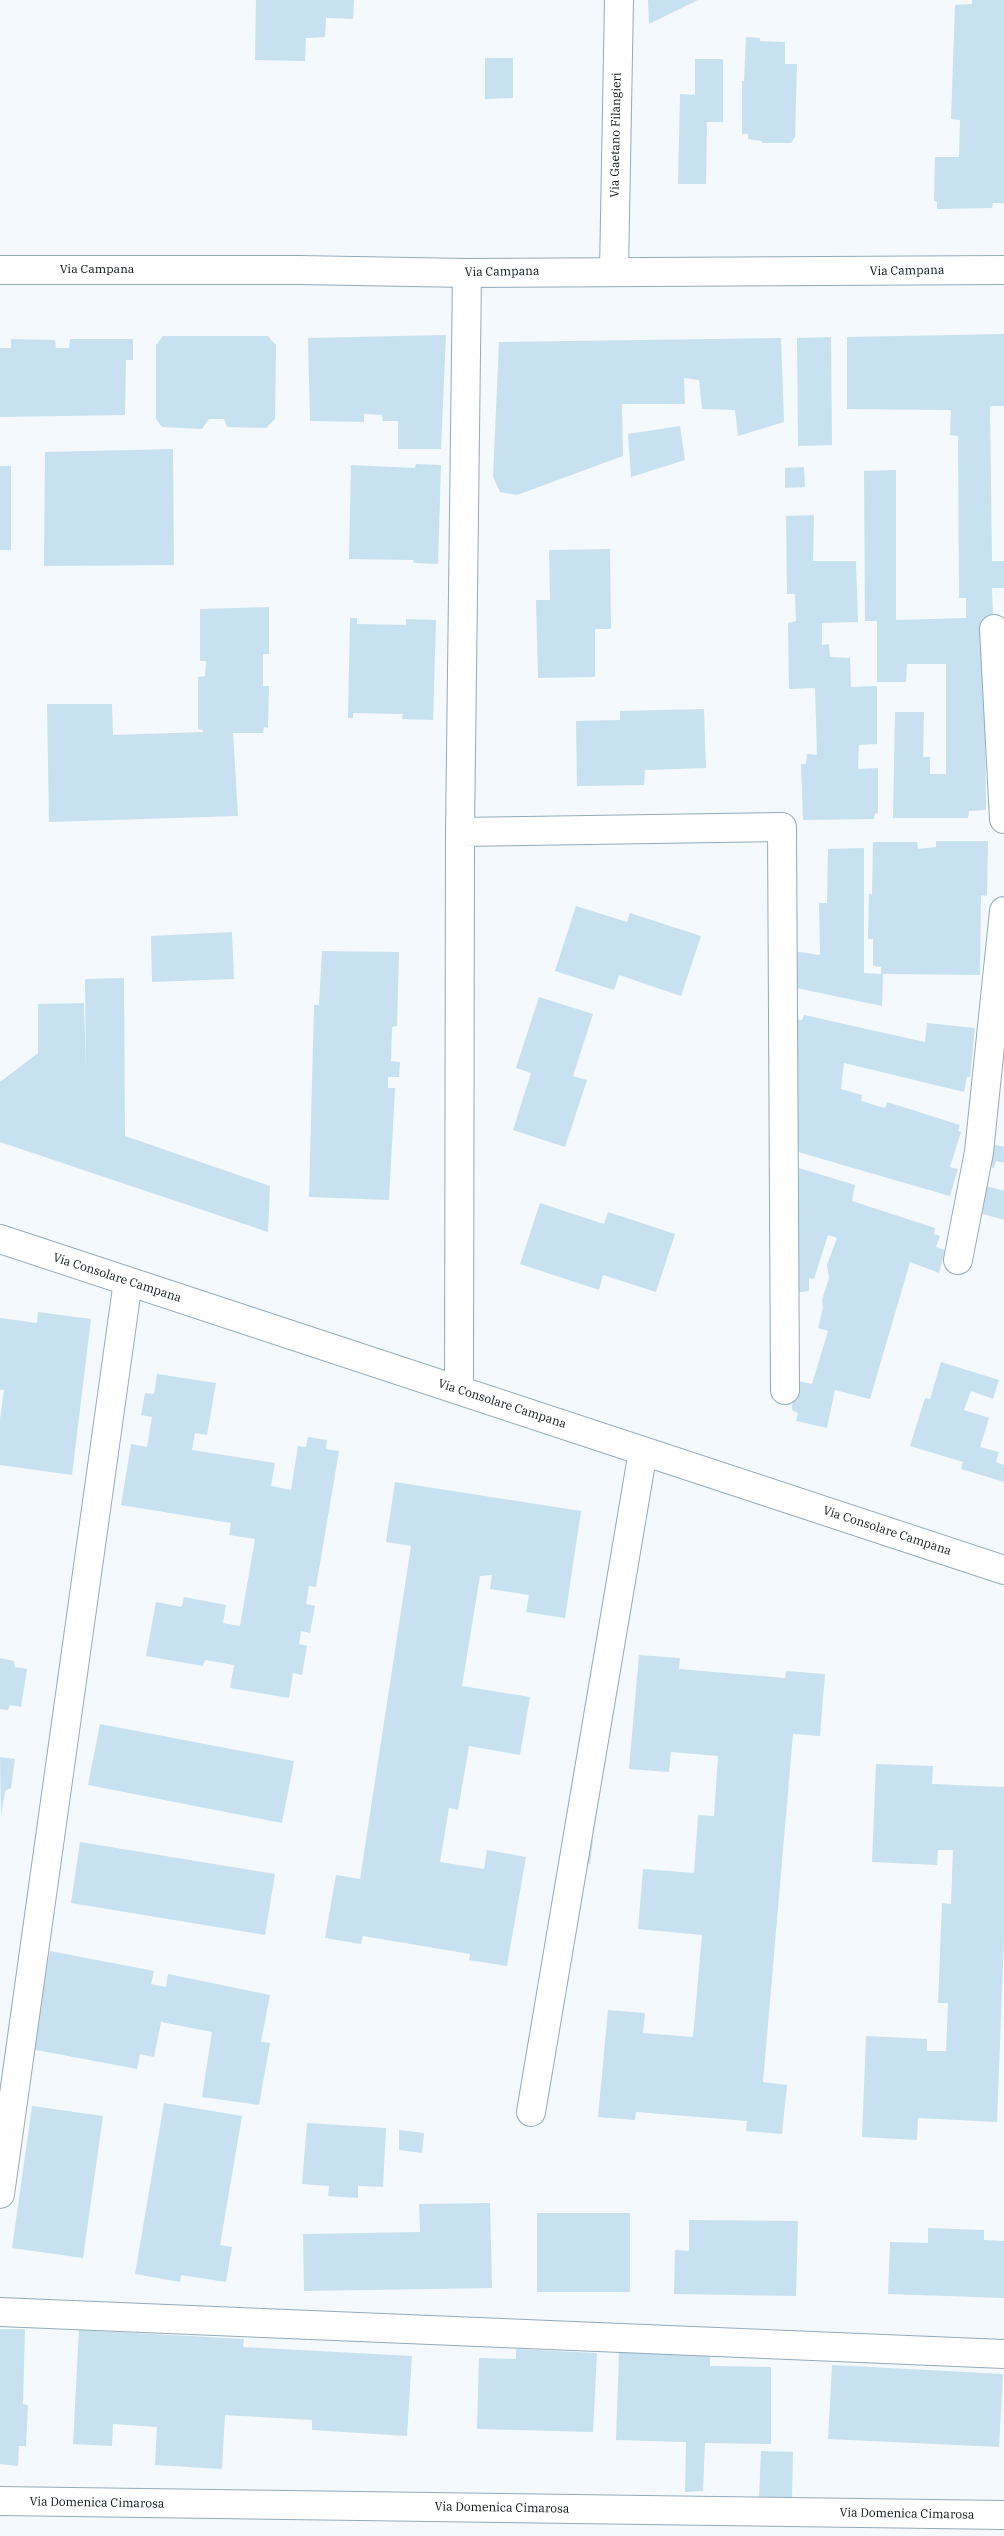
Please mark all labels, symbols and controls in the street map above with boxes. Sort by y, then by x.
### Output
street label: Via Gaetano Filangieri [608,72,624,198]
street label: Via Campana [60,263,134,277]
street label: Via Campana [870,263,944,279]
street label: Via Campana [465,264,539,280]
street label: Via Consolare Campana [51,1250,183,1306]
street label: Via Consolare Campana [436,1376,568,1432]
street label: Via Consolare Campana [821,1503,953,1559]
street label: Via Domenica Cimarosa [29,2495,165,2511]
street label: Via Domenica Cimarosa [434,2500,570,2516]
street label: Via Domenica Cimarosa [839,2506,975,2522]

